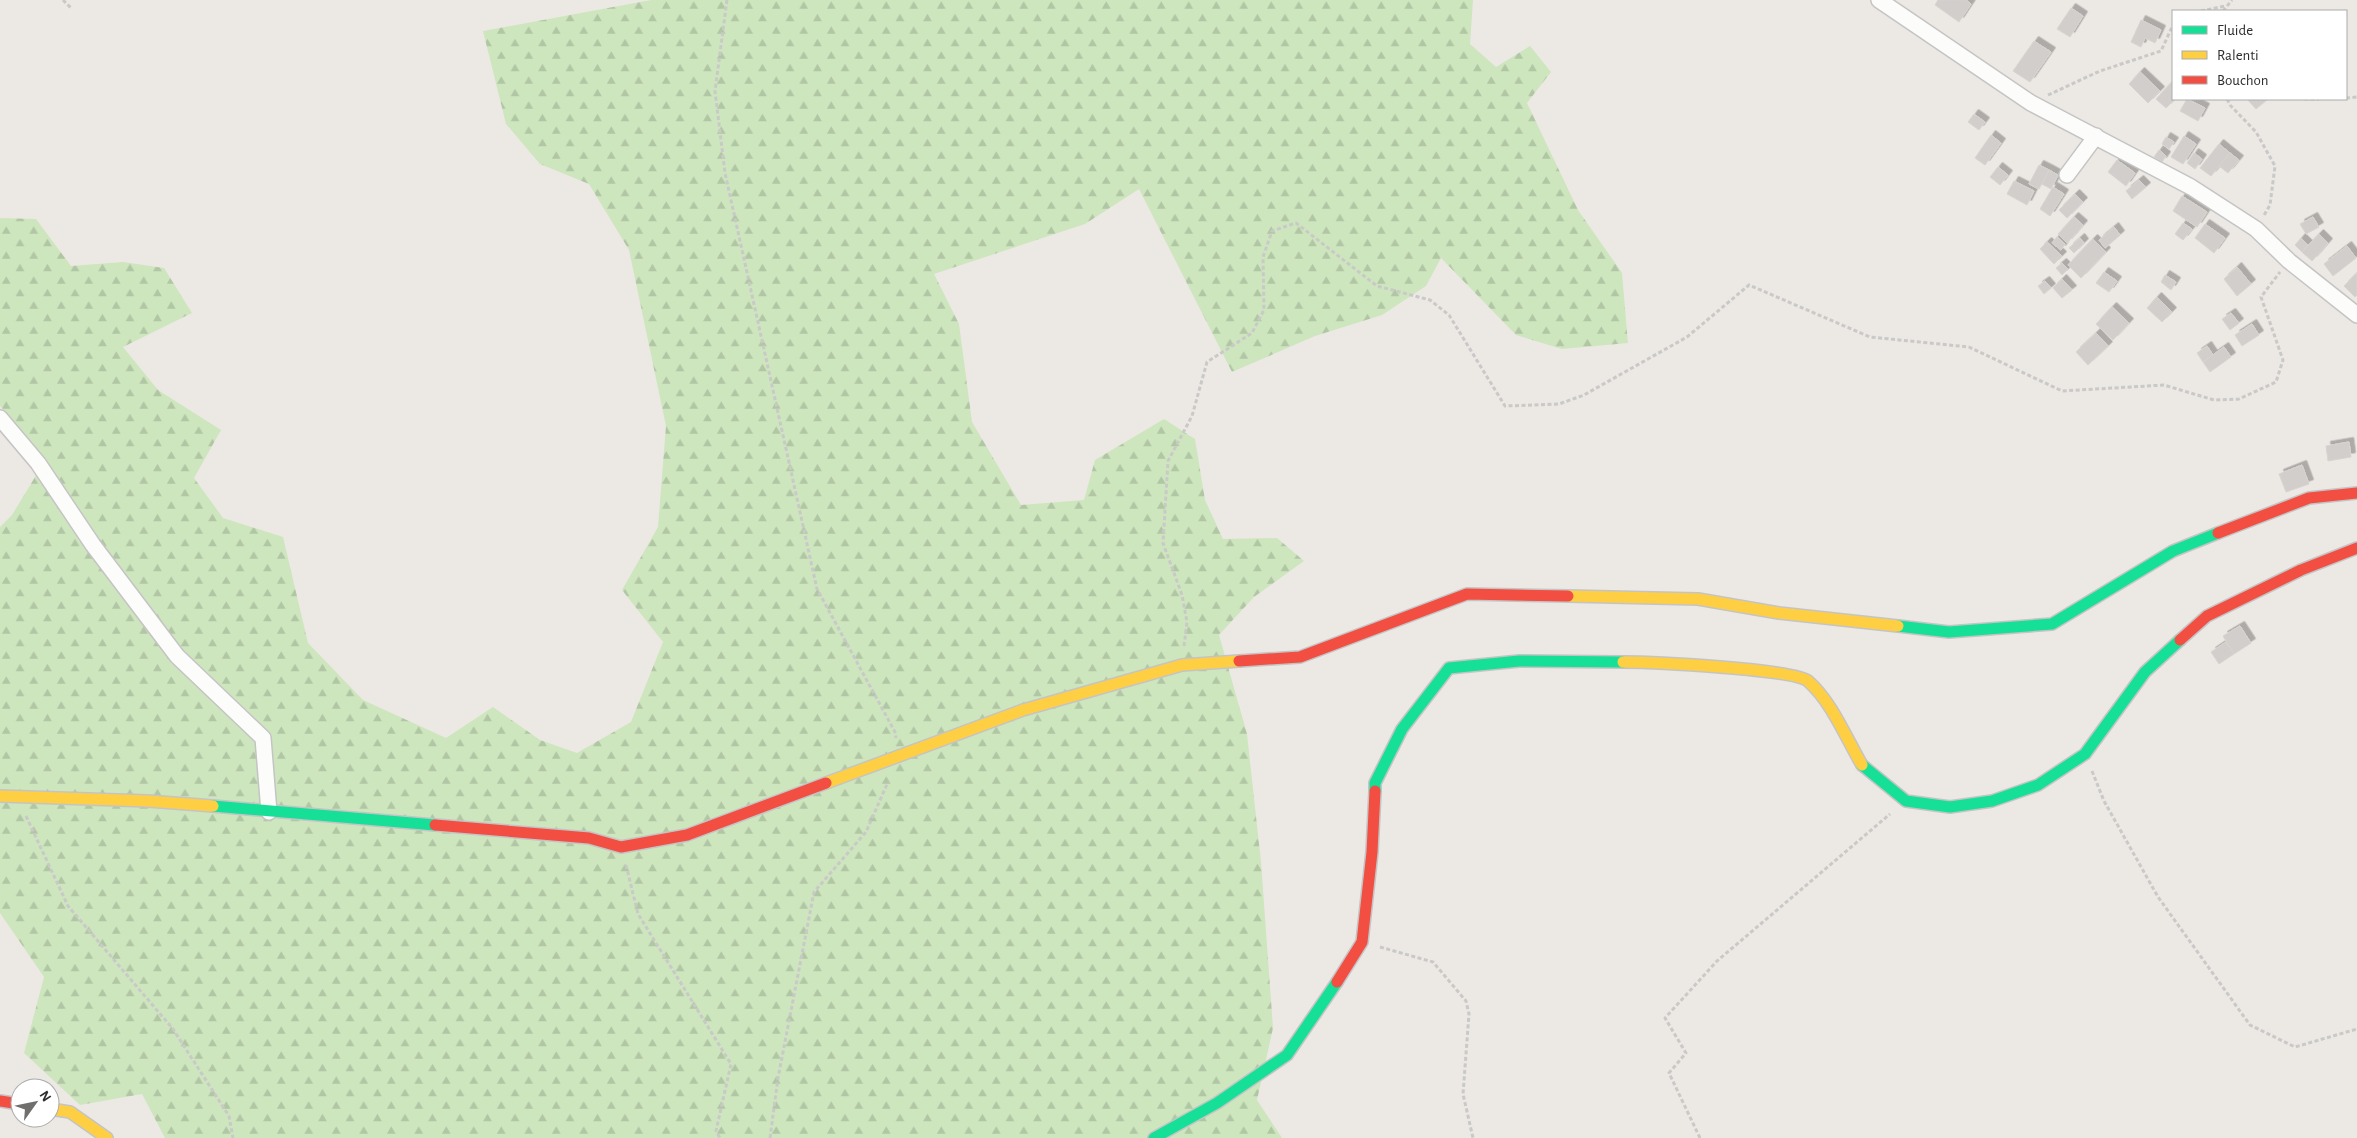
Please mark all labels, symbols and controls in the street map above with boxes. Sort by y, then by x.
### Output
legend [2172,10,2347,100]
text: Fluide [2217,23,2253,38]
text: Ralenti [2217,48,2259,63]
text: Bouchon [2217,73,2268,88]
north arrow [10,1078,60,1128]
text: N [37,1089,54,1104]

